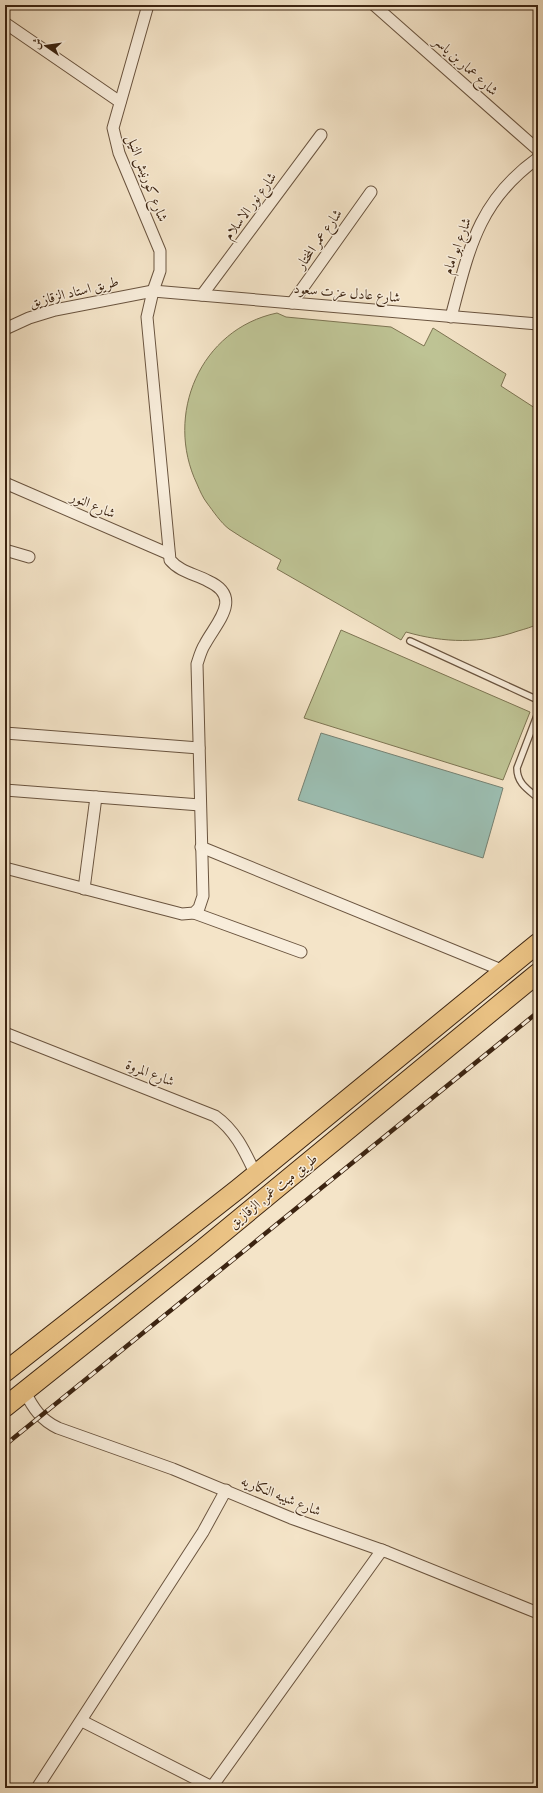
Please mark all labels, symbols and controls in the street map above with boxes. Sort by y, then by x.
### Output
north arrow [26,26,66,66]
street label: شارع عمار بن ياسر [427,31,502,102]
text: ش [29,37,44,51]
street label: شارع كورنيش النيل [120,132,171,225]
street label: شارع نور الاسلام [220,169,283,245]
street label: شارع عمر المختار [291,206,348,276]
street label: شارع ابو امام [439,215,479,278]
street label: طريق استاد الزقازيق [28,273,120,311]
street label: شارع عادل عزت سعود [293,280,401,309]
street label: شارع النور [65,487,118,525]
street label: شارع المروة [122,1056,177,1093]
street label: طريق ميت غمر, الزقازيق [225,1150,321,1232]
street label: شارع شيبه النكاريه [237,1472,323,1523]

